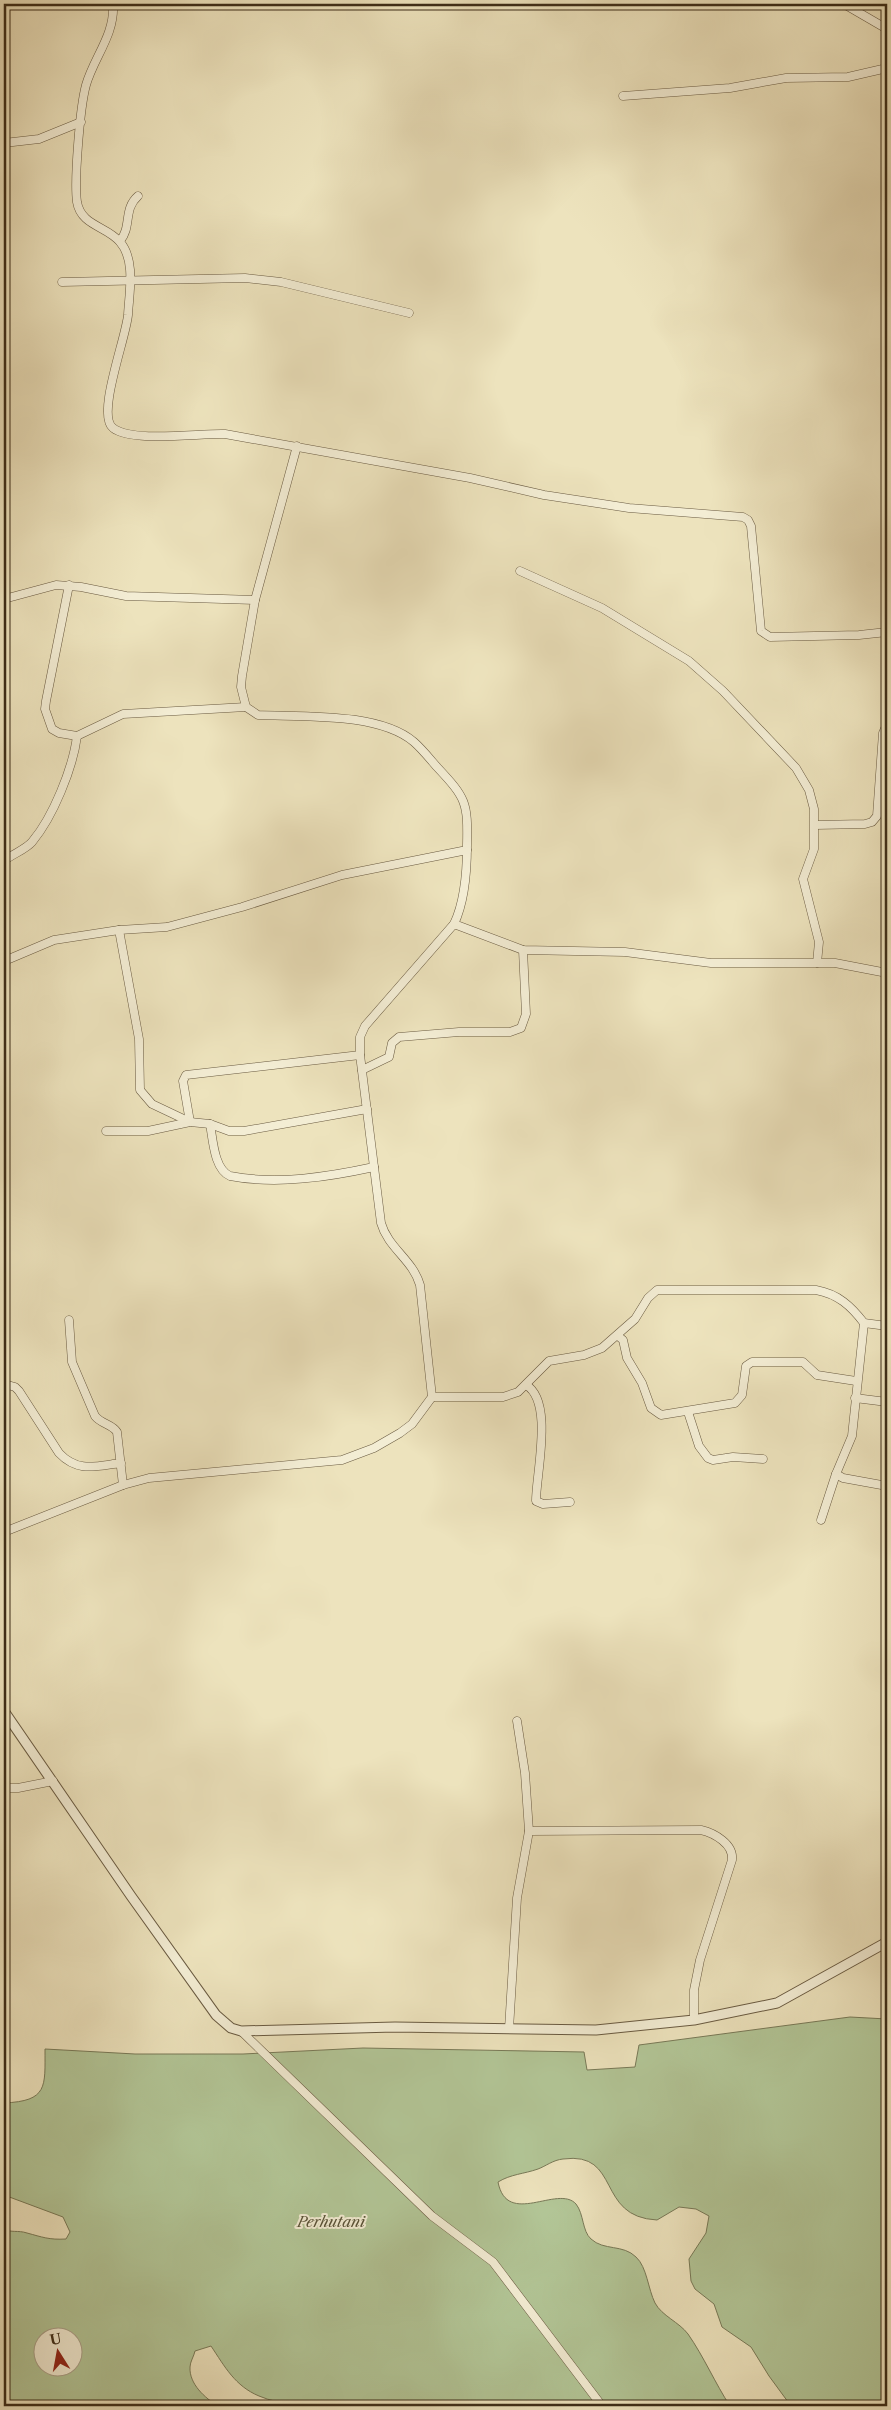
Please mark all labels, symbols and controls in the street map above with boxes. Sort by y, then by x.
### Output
park label: Perhutani [296,2212,366,2231]
north arrow [32,2328,82,2378]
text: U [48,2329,63,2349]

